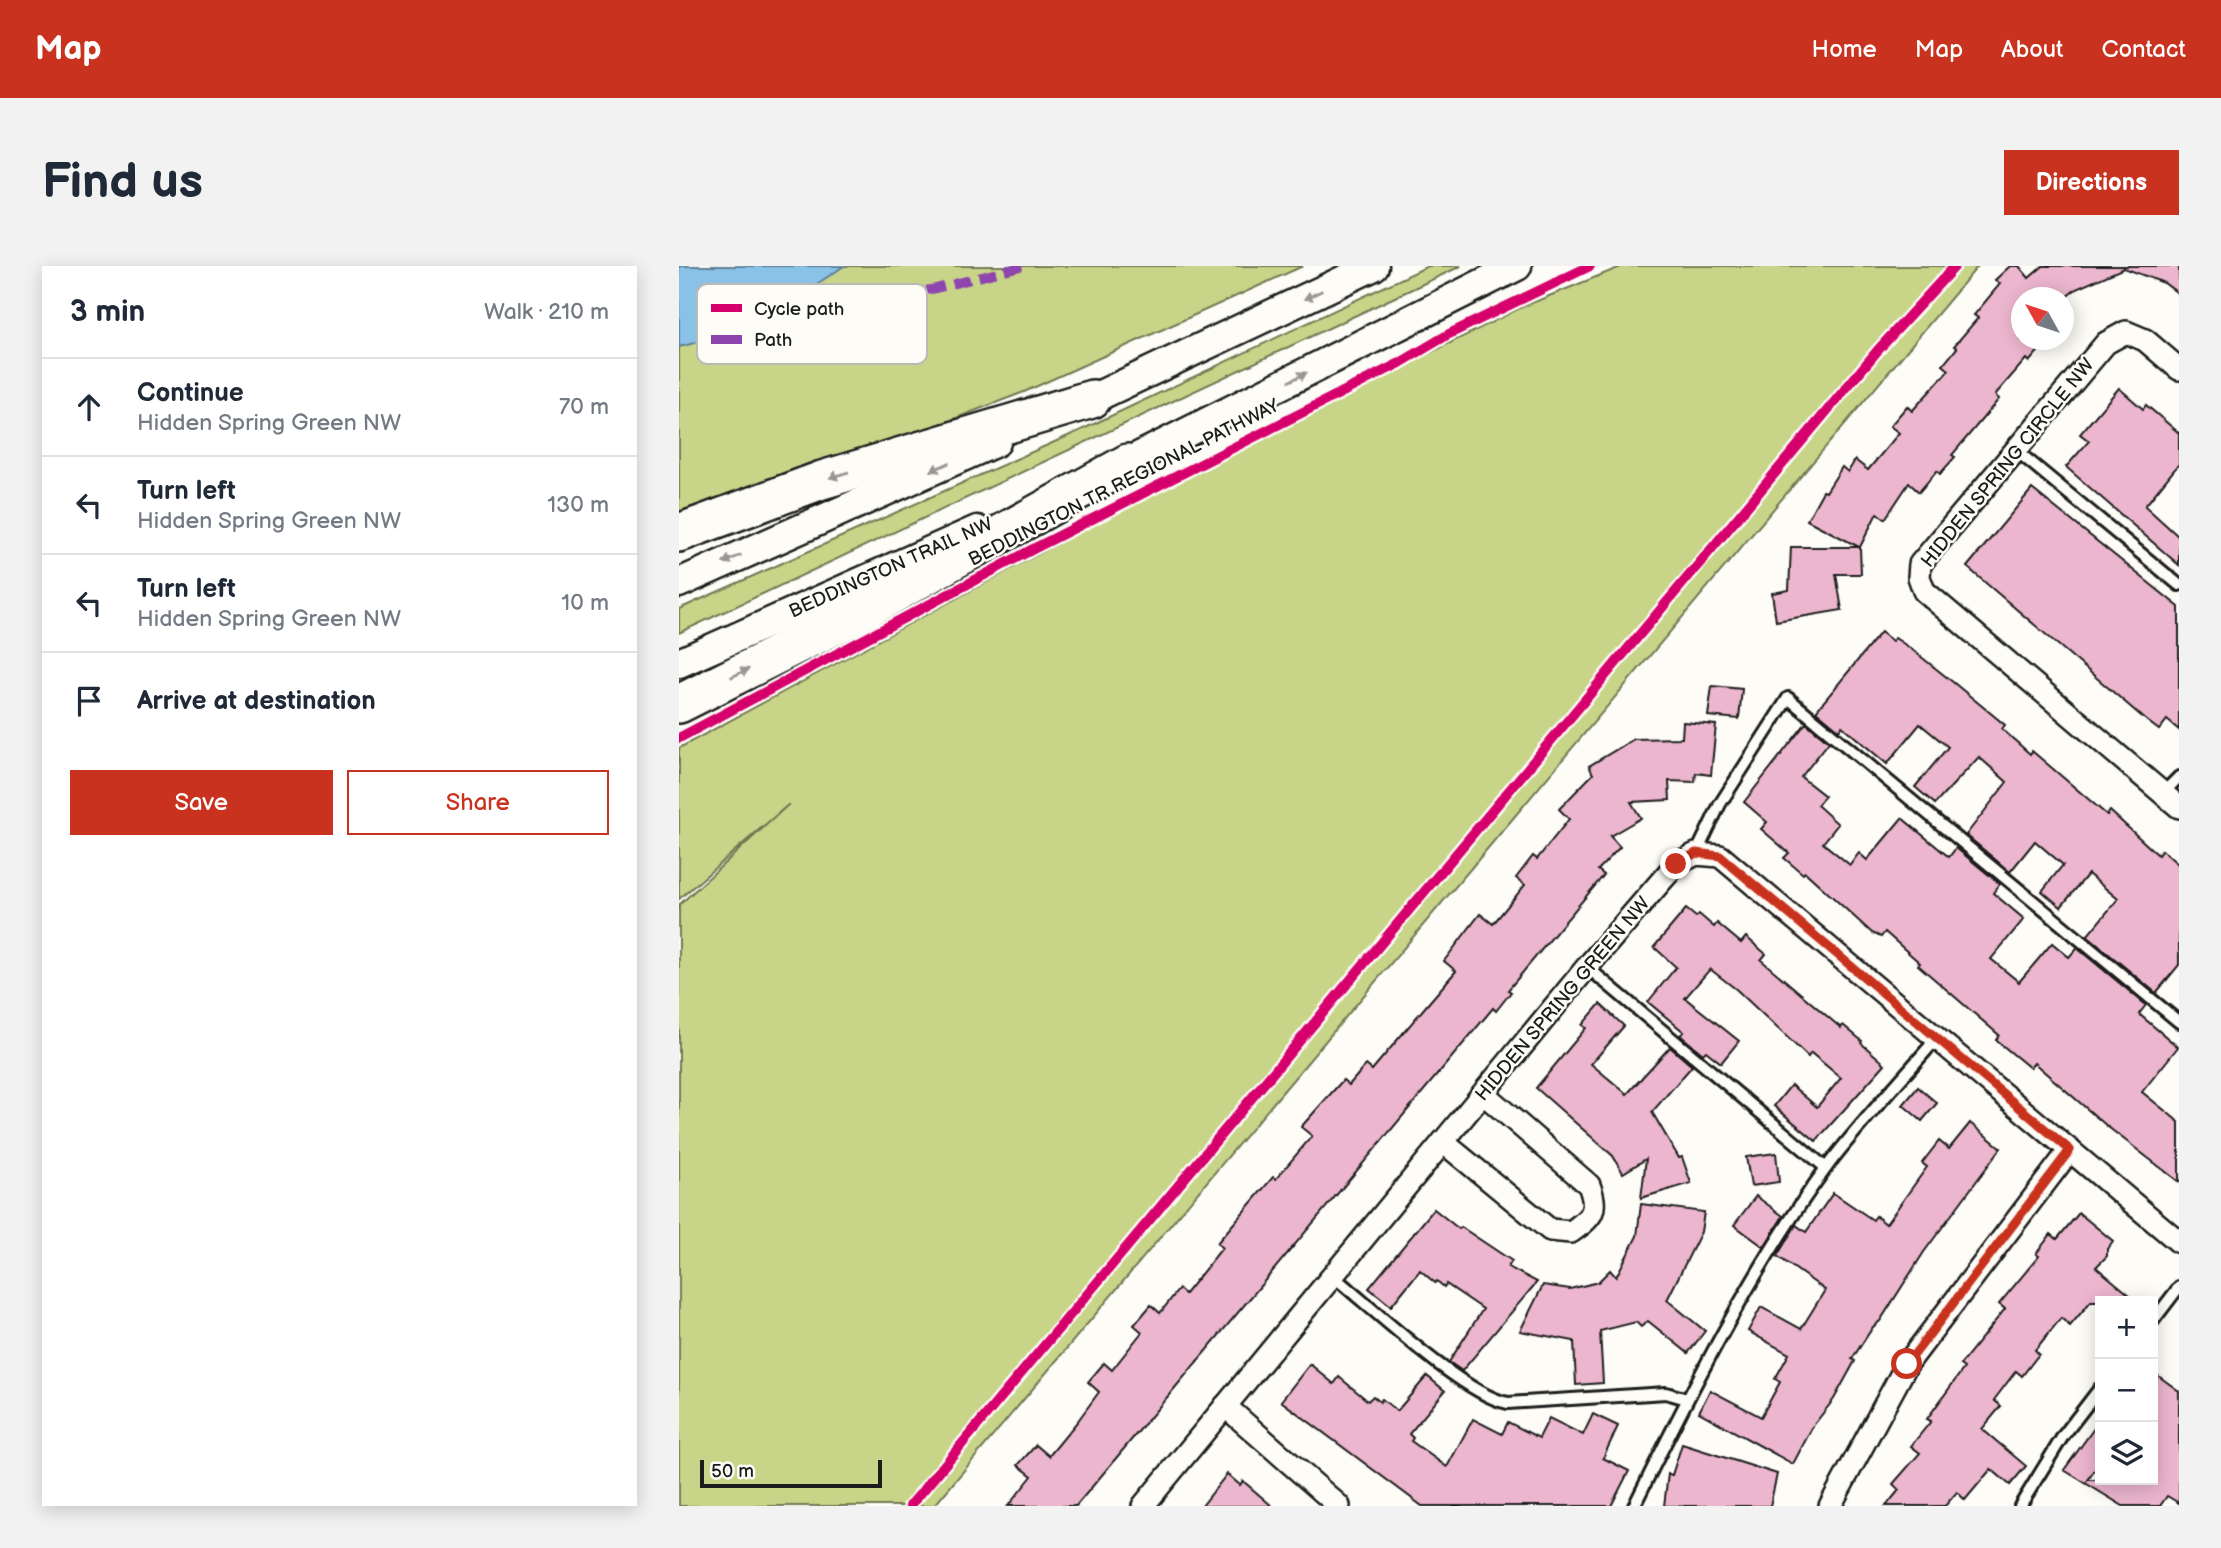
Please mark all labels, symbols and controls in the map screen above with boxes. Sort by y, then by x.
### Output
text: Map [35,29,101,69]
text: Home [1812,35,1877,64]
text: Map [1915,35,1963,64]
text: About [2001,35,2063,64]
text: Contact [2101,35,2186,64]
button: Directions [2004,150,2179,215]
text: Find us [42,153,203,212]
legend [697,284,927,364]
north arrow [2011,287,2074,350]
one-way arrow [1302,290,1323,301]
text: 3 min [70,294,145,330]
text: Walk · 210 m [484,298,609,326]
text: Cycle path [754,298,844,321]
text: Path [754,329,792,352]
street label: HIDDEN SPRING CIRCLE NW [1917,354,2099,572]
one-way arrow [1288,371,1308,382]
text: Continue [137,378,244,409]
icon: ahead [70,388,108,426]
text: 70 m [559,393,609,421]
street label: BEDDINGTON TR REGIONAL PATHWAY [965,394,1284,572]
text: Hidden Spring Green NW [137,409,401,437]
one-way arrow [930,461,950,473]
one-way arrow [828,471,849,481]
text: Turn left [137,476,236,507]
icon: left [70,486,108,524]
text: 130 m [547,491,609,519]
text: Hidden Spring Green NW [137,507,401,535]
street label: BEDDINGTON TRAIL NW [786,513,996,623]
one-way arrow [722,553,742,565]
text: Turn left [137,574,236,605]
icon: left [70,584,108,622]
text: 10 m [561,589,609,617]
text: Hidden Spring Green NW [137,605,401,633]
one-way arrow [730,668,750,679]
icon: arrive [70,682,108,720]
text: Arrive at destination [137,686,376,717]
button: Save [70,770,333,835]
button: Share [347,770,609,835]
route end [1660,848,1691,879]
street label: HIDDEN SPRING GREEN NW [1471,892,1655,1106]
map controls [2095,1296,2158,1485]
button: + [2095,1296,2158,1359]
route start [1891,1348,1922,1379]
button: − [2095,1359,2158,1422]
button: layers [2095,1422,2158,1485]
scale bar [700,1457,882,1489]
text: 50 m [711,1460,754,1483]

